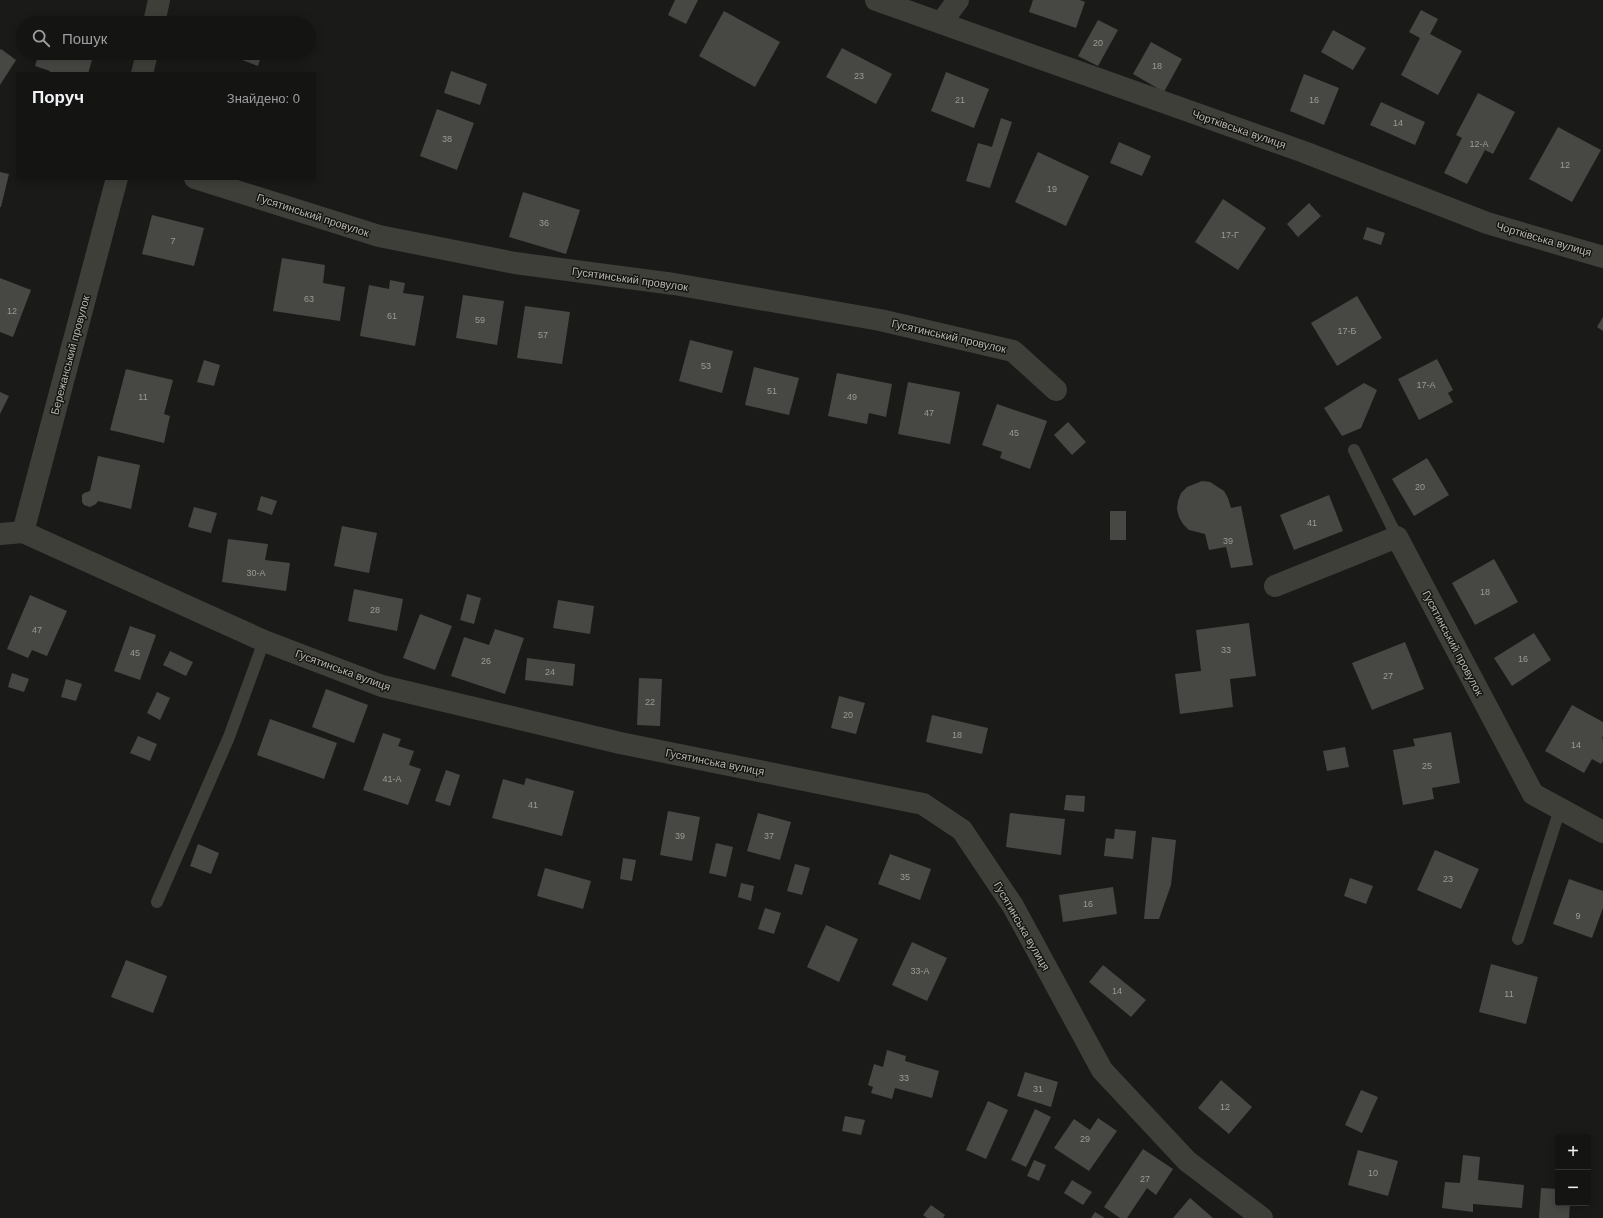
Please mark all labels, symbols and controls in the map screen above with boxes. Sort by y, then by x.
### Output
search box [16,16,316,60]
icon: search [30,27,52,49]
text: Пошук [62,30,107,47]
house number: 20 [1093,38,1103,48]
house number: 18 [1152,61,1162,71]
house number: 23 [854,71,864,81]
text: Поруч [32,88,84,107]
text: Знайдено: 0 [227,91,300,106]
house number: 21 [955,95,965,105]
house number: 16 [1309,95,1319,105]
street label: Чортківська вулиця [1190,107,1288,151]
house number: 14 [1393,118,1403,128]
house number: 38 [442,134,452,144]
house number: 12-А [1469,139,1489,149]
house number: 12 [1560,160,1570,170]
house number: 19 [1047,184,1057,194]
street label: Гусятинський провулок [255,191,371,239]
house number: 36 [539,218,549,228]
street label: Чортківська вулиця [1495,220,1593,258]
house number: 17-Г [1221,230,1239,240]
house number: 7 [170,236,176,246]
street label: Гусятинський провулок [571,265,689,293]
street label: Бережанський провулок [48,294,92,416]
house number: 63 [304,294,314,304]
house number: 12 [7,306,17,316]
house number: 61 [387,311,397,321]
house number: 59 [475,315,485,325]
street label: Гусятинський провулок [891,317,1008,355]
house number: 17-Б [1338,326,1357,336]
house number: 57 [538,330,548,340]
house number: 53 [701,361,711,371]
house number: 17-А [1416,380,1436,390]
house number: 51 [767,386,777,396]
house number: 11 [138,392,148,402]
house number: 49 [847,392,857,402]
house number: 47 [924,408,934,418]
house number: 45 [1009,428,1019,438]
house number: 20 [1415,482,1425,492]
house number: 41 [1307,518,1317,528]
house number: 39 [1223,536,1233,546]
house number: 30-А [246,568,266,578]
house number: 18 [1480,587,1490,597]
street label: Гусятинський провулок [1420,588,1486,698]
house number: 28 [370,605,380,615]
house number: 47 [32,625,42,635]
house number: 33 [1221,645,1231,655]
street label: Гусятинська вулиця [294,647,392,693]
house number: 45 [130,648,140,658]
house number: 16 [1518,654,1528,664]
house number: 26 [481,656,491,666]
house number: 24 [545,667,555,677]
house number: 27 [1383,671,1393,681]
house number: 22 [645,697,655,707]
house number: 20 [843,710,853,720]
house number: 18 [952,730,962,740]
house number: 14 [1571,740,1581,750]
street label: Гусятинська вулиця [665,747,765,777]
house number: 25 [1422,761,1432,771]
house number: 41-А [382,774,402,784]
house number: 41 [528,800,538,810]
house number: 39 [675,831,685,841]
house number: 37 [764,831,774,841]
house number: 35 [900,872,910,882]
house number: 23 [1443,874,1453,884]
street label: Гусятинська вулиця [992,880,1052,973]
house number: 16 [1083,899,1093,909]
house number: 9 [1575,911,1581,921]
house number: 33-А [910,966,930,976]
house number: 14 [1112,986,1122,996]
house number: 11 [1504,989,1514,999]
house number: 33 [899,1073,909,1083]
house number: 31 [1033,1084,1043,1094]
house number: 12 [1220,1102,1230,1112]
house number: 29 [1080,1134,1090,1144]
map controls [1555,1134,1591,1206]
button: + [1555,1134,1591,1170]
house number: 10 [1368,1168,1378,1178]
button: − [1555,1170,1591,1206]
house number: 27 [1140,1174,1150,1184]

